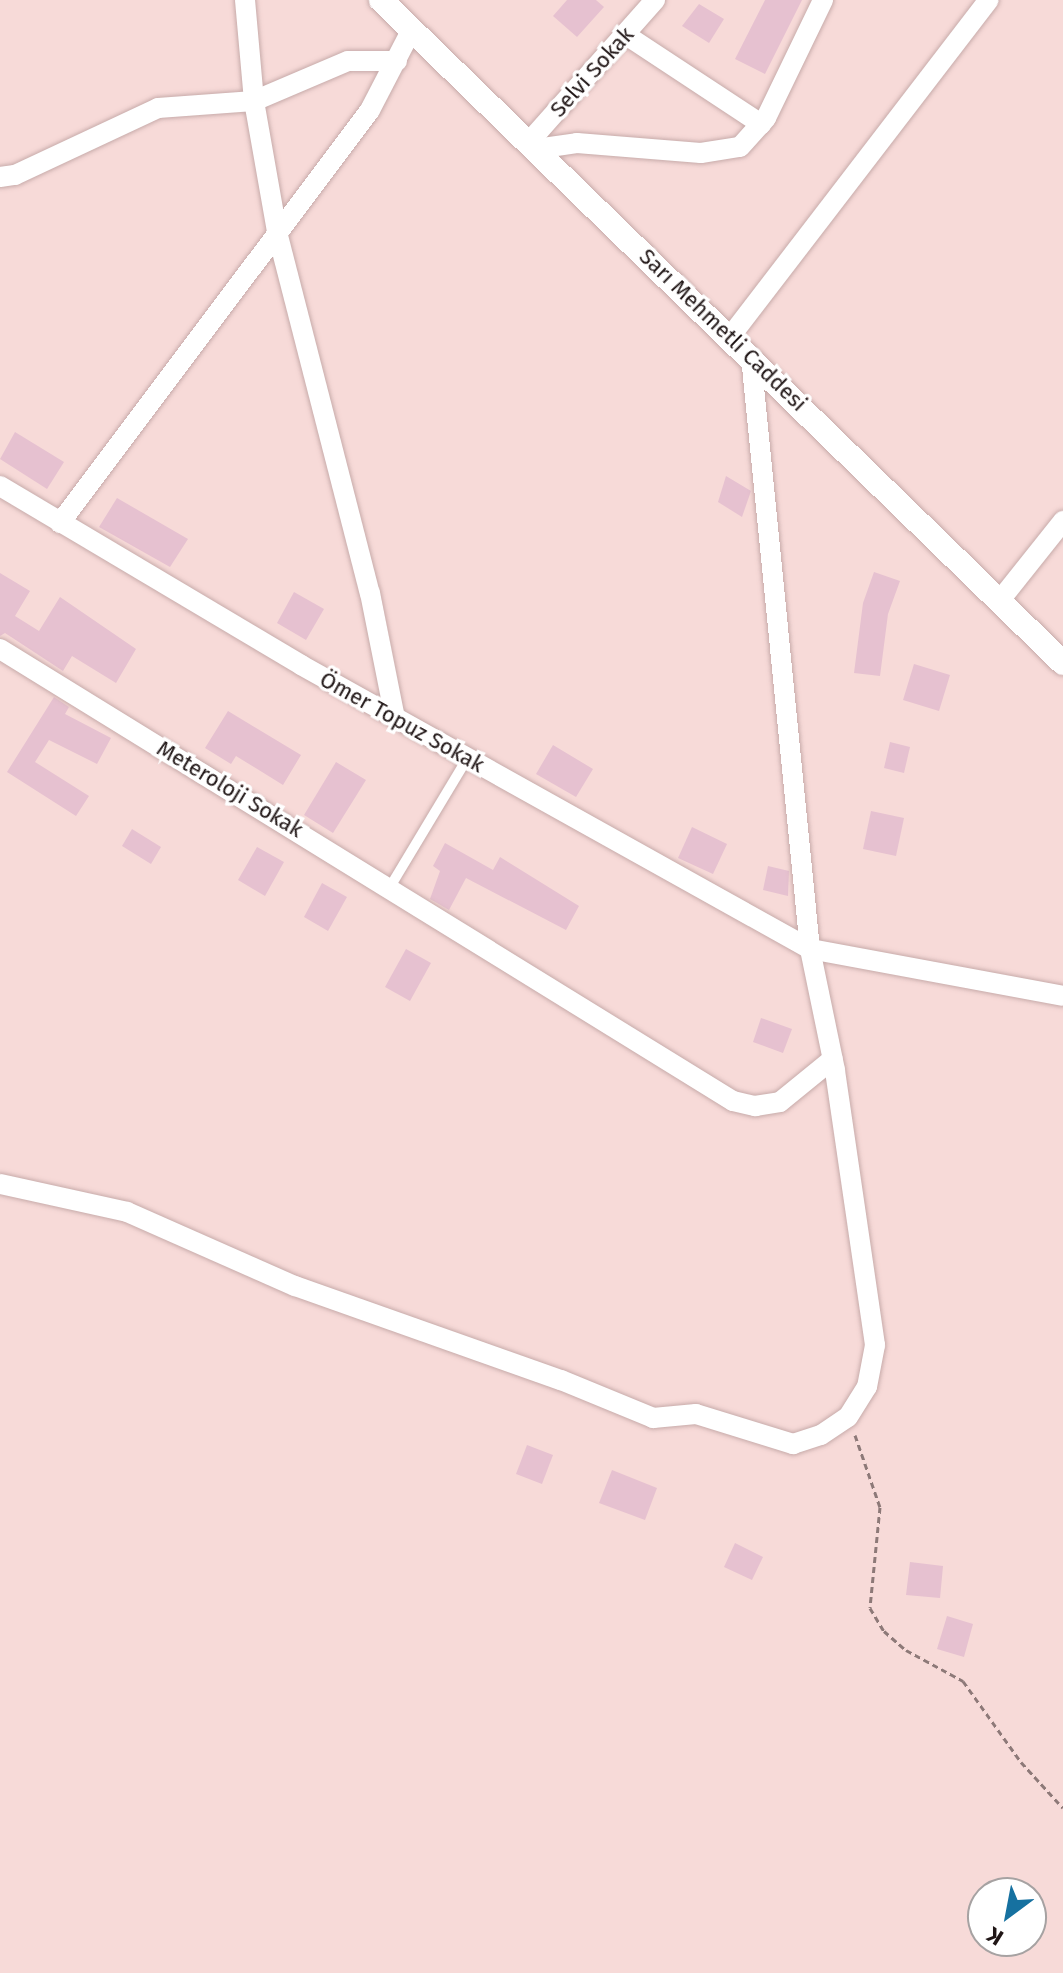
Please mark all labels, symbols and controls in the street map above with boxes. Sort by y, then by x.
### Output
street label: Selvi Sokak [545,22,639,122]
street label: Sarı Mehmetli Caddesi [634,243,812,417]
street label: Ömer Topuz Sokak [315,666,489,778]
street label: Meteroloji Sokak [152,735,308,843]
north arrow [967,1877,1047,1957]
text: K [982,1921,1008,1951]

